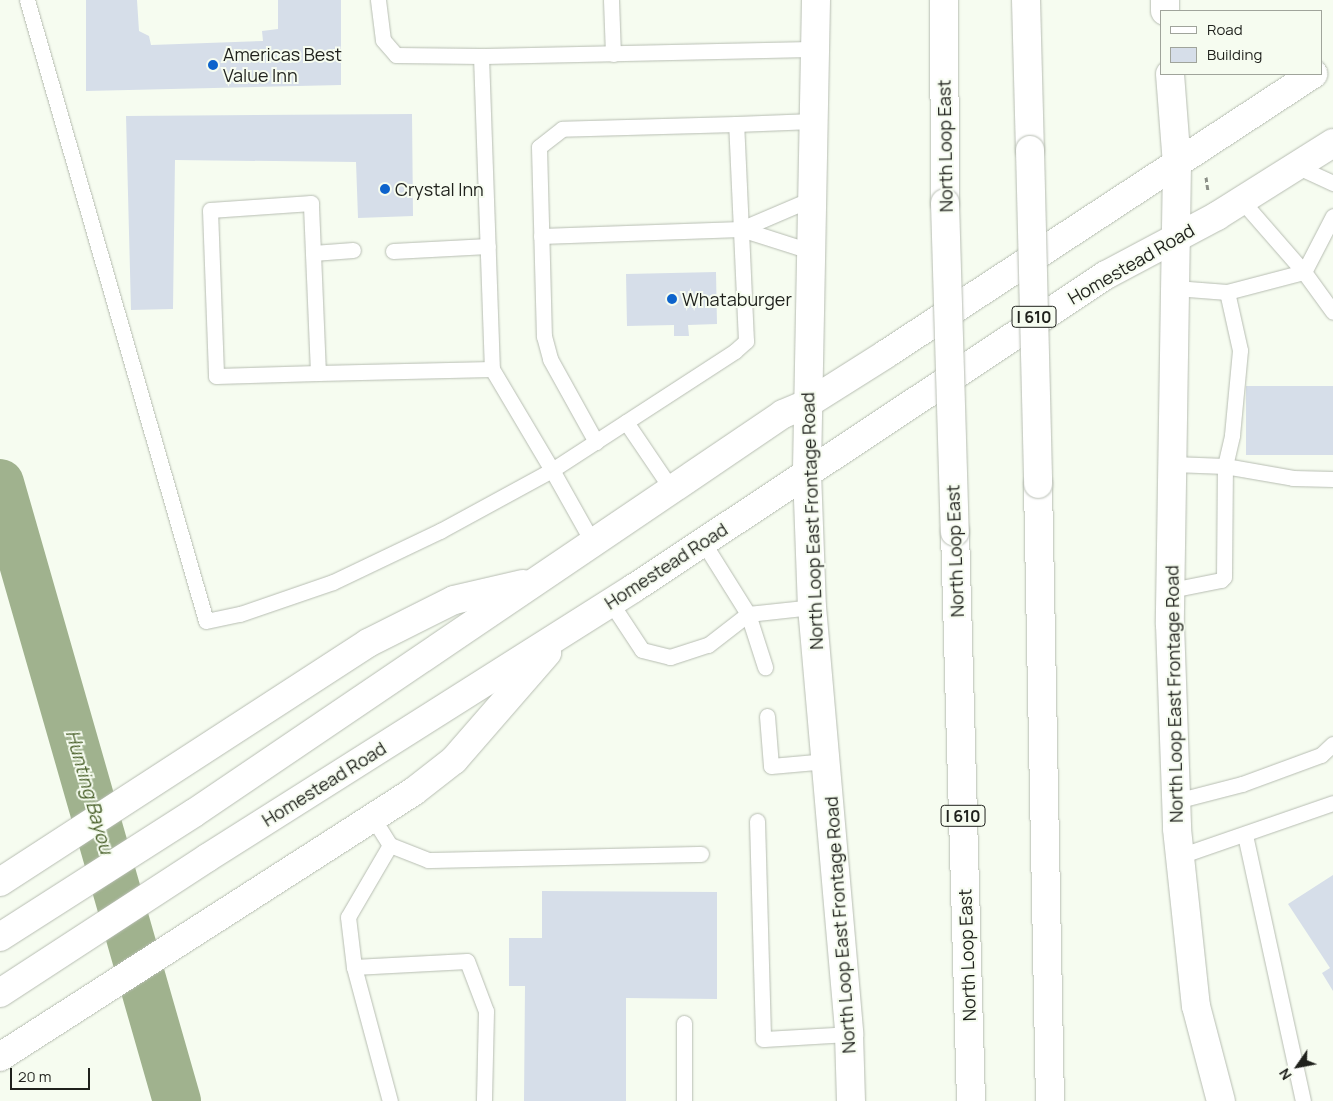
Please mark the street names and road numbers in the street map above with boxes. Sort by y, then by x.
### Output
street label: North Loop East [933,80,957,212]
street label: Homestead Road [1064,219,1198,309]
road number: I 610 [1012,304,1056,330]
street label: North Loop East Frontage Road [797,392,827,650]
street label: North Loop East [942,484,968,618]
street label: Homestead Road [600,518,732,614]
street label: North Loop East Frontage Road [1161,565,1187,823]
street label: Homestead Road [258,737,390,831]
street label: North Loop East Frontage Road [820,796,860,1054]
road number: I 610 [940,802,986,829]
street label: North Loop East [954,888,980,1022]

